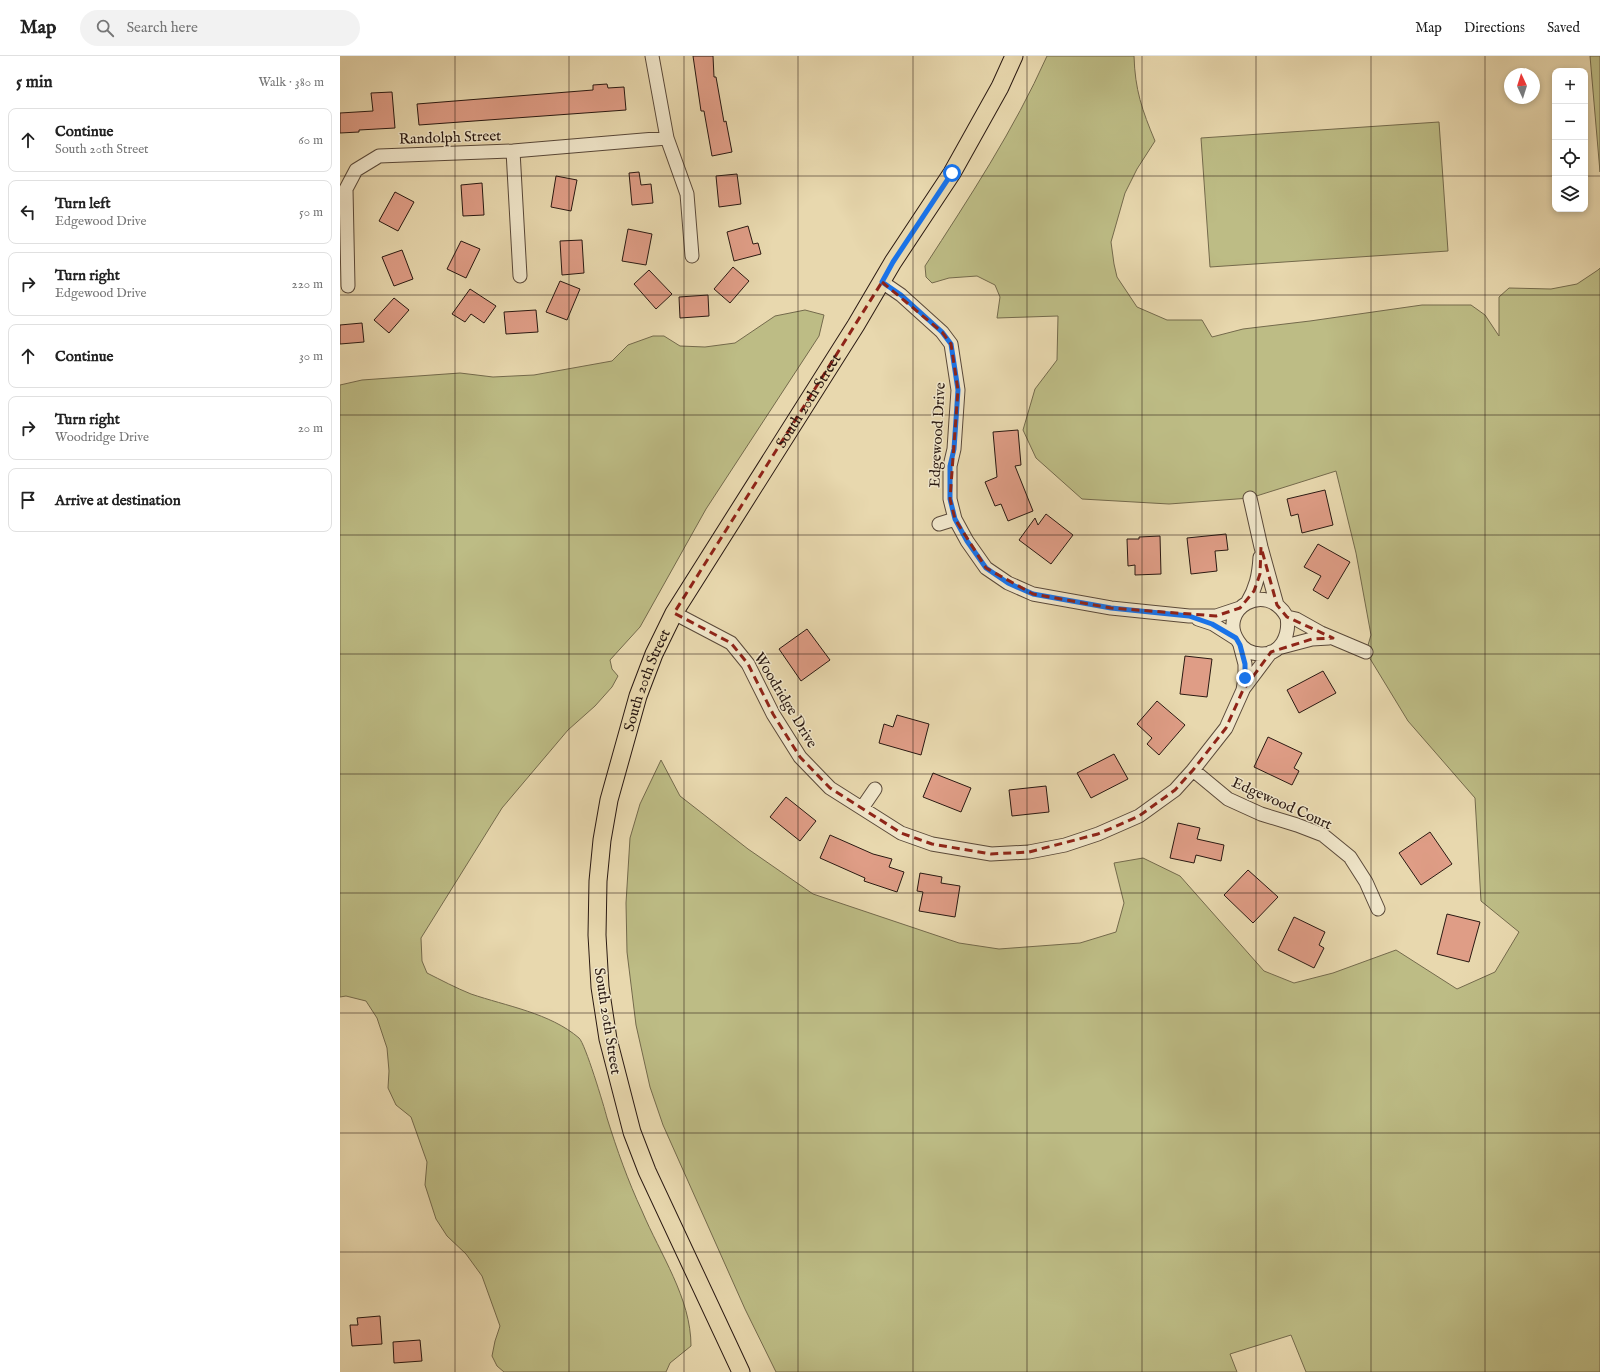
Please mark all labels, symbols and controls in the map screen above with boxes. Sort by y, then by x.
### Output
search box [80,10,360,46]
text: Map [20,16,56,40]
icon: search [94,17,116,39]
text: Search here [126,18,198,37]
text: Map [1415,19,1442,37]
text: Directions [1464,19,1525,37]
text: Saved [1547,19,1580,37]
north arrow [1504,68,1540,104]
map controls [1552,68,1588,212]
button: + [1552,68,1588,104]
text: 5 min [16,72,53,93]
text: Walk · 380 m [259,74,324,91]
button: − [1552,104,1588,140]
text: Continue [55,122,113,141]
street label: Randolph Street [398,126,502,149]
icon: ahead [17,129,39,151]
text: 60 m [298,132,323,149]
button: locate [1552,140,1588,176]
text: South 20th Street [55,141,149,158]
route start [943,164,961,182]
button: layers [1552,176,1588,212]
text: Turn left [55,194,111,213]
icon: left [17,201,39,223]
text: 50 m [299,204,323,221]
text: Edgewood Drive [55,213,146,230]
text: Turn right [55,266,120,285]
icon: right [17,273,39,295]
text: 220 m [292,276,323,293]
text: Edgewood Drive [55,285,146,302]
icon: ahead [17,345,39,367]
text: Continue [55,347,113,366]
text: 30 m [299,348,323,365]
street label: South 20th Street [772,350,846,452]
street label: Edgewood Drive [925,382,950,488]
text: Turn right [55,410,120,429]
icon: right [17,417,39,439]
text: 20 m [298,420,323,437]
text: Woodridge Drive [55,429,149,446]
icon: arrive [17,489,39,511]
text: Arrive at destination [55,491,181,510]
street label: South 20th Street [620,626,675,734]
street label: Woodridge Drive [750,649,822,752]
route end [1236,669,1254,687]
street label: Edgewood Court [1229,773,1335,834]
street label: South 20th Street [590,966,625,1076]

